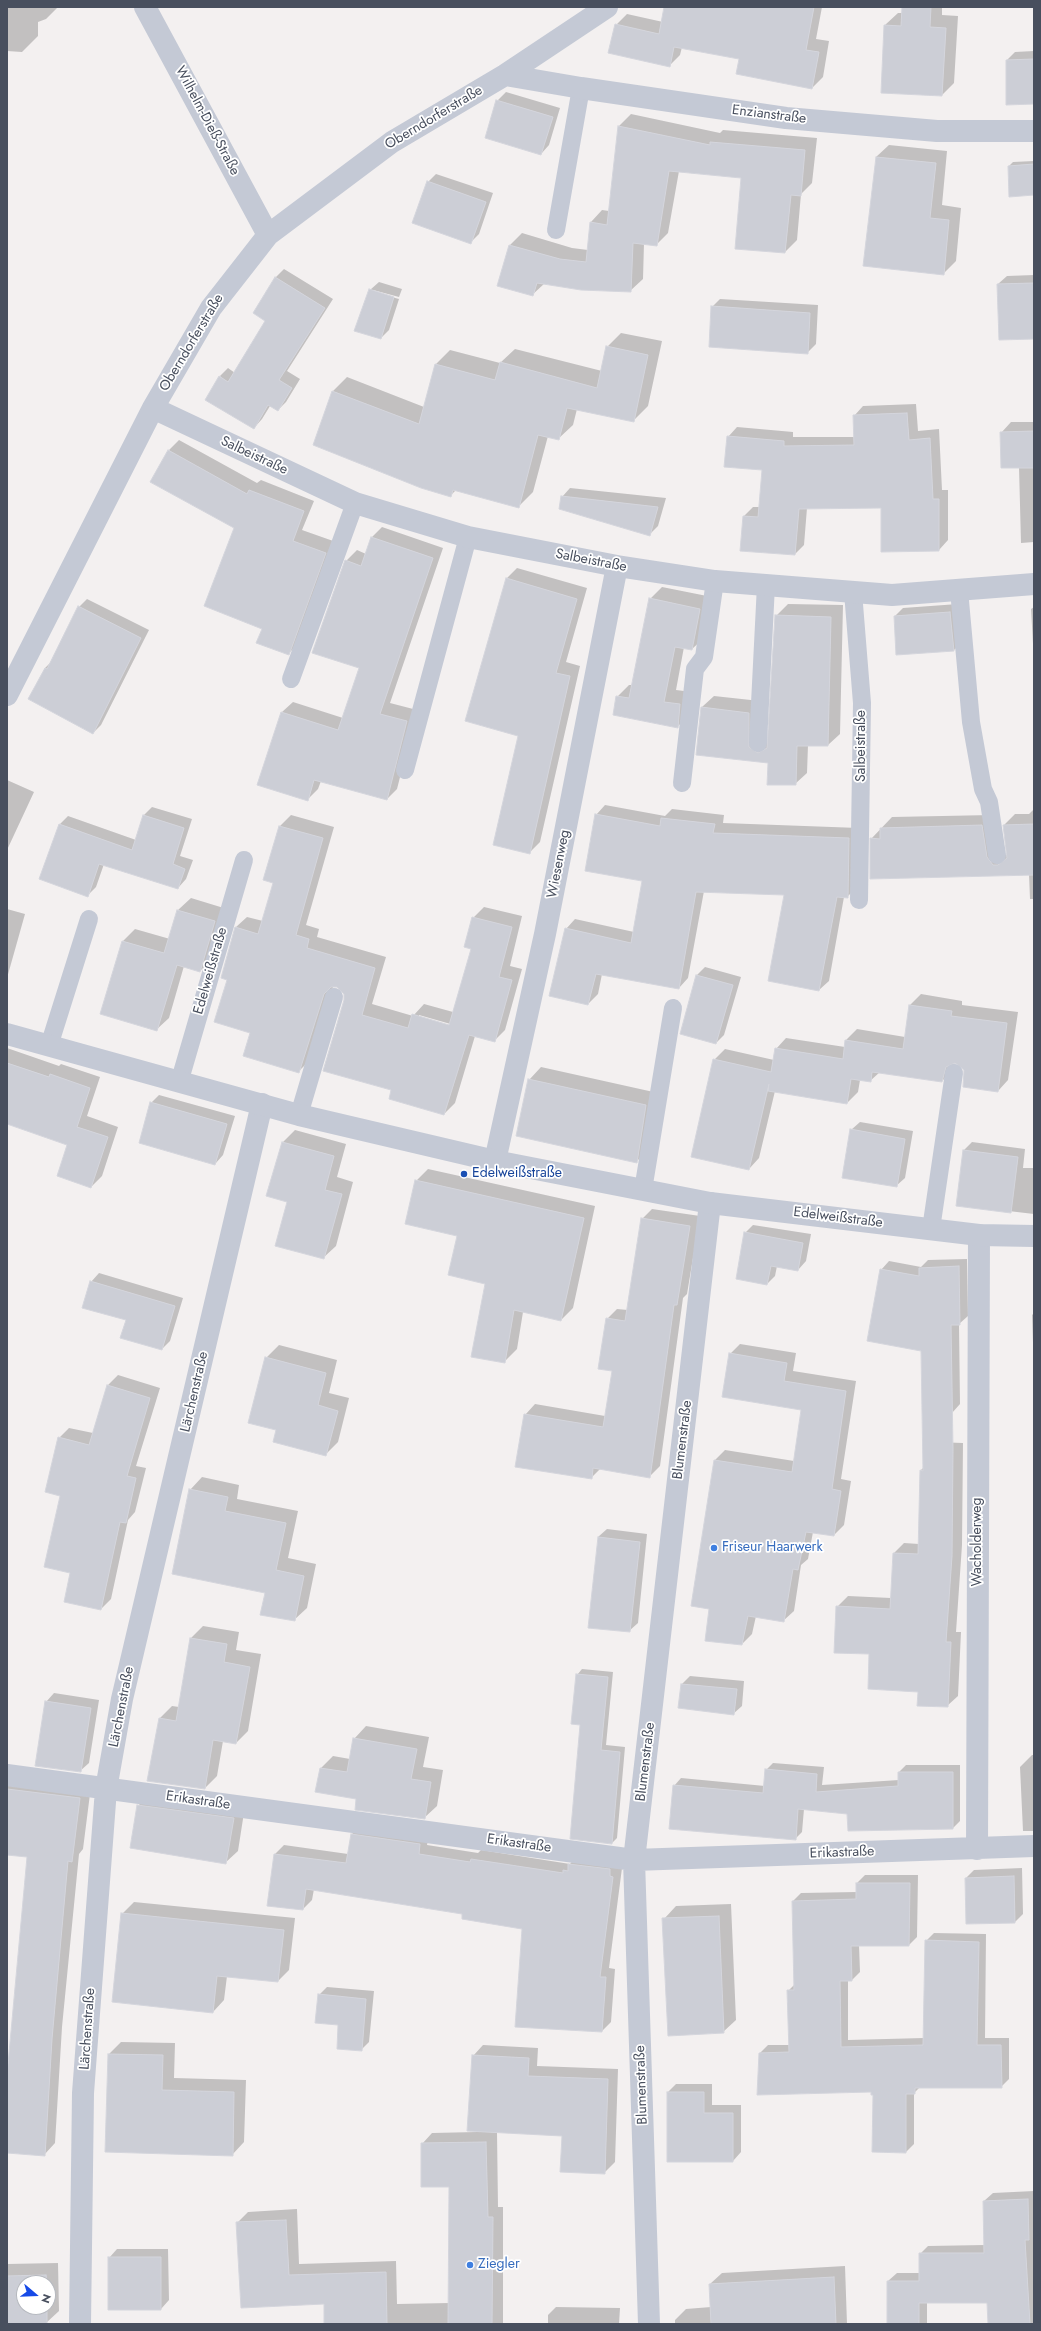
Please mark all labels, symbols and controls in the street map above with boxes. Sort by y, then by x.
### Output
street label: Wilhelm-Dieß-Straße [171,64,243,178]
street label: Oberndorferstraße [382,82,486,154]
street label: Enzianstraße [731,102,807,128]
street label: Oberndorferstraße [156,291,228,395]
street label: Salbeistraße [218,433,290,479]
street label: Salbeistraße [554,546,628,576]
street label: Salbeistraße [854,710,870,782]
street label: Wiesenweg [544,828,574,900]
street label: Edelweißstraße [191,926,231,1016]
place label: Edelweißstraße [472,1166,562,1182]
marker: Edelweißstraße [459,1169,469,1179]
street label: Edelweißstraße [792,1204,884,1232]
street label: Lärchenstraße [178,1350,212,1434]
street label: Blumenstraße [670,1400,696,1480]
street label: Wacholderweg [970,1497,986,1587]
place label: Friseur Haarwerk [722,1540,823,1556]
marker: Friseur Haarwerk [709,1543,719,1553]
street label: Lärchenstraße [106,1665,138,1749]
street label: Blumenstraße [633,1722,659,1802]
street label: Erikastraße [165,1788,231,1814]
street label: Erikastraße [486,1831,552,1857]
street label: Erikastraße [809,1843,875,1863]
street label: Lärchenstraße [77,1988,99,2070]
street label: Blumenstraße [632,2045,652,2125]
place label: Ziegler [478,2257,520,2273]
marker: Ziegler [465,2260,475,2270]
north arrow [16,2275,56,2315]
text: N [37,2292,55,2305]

